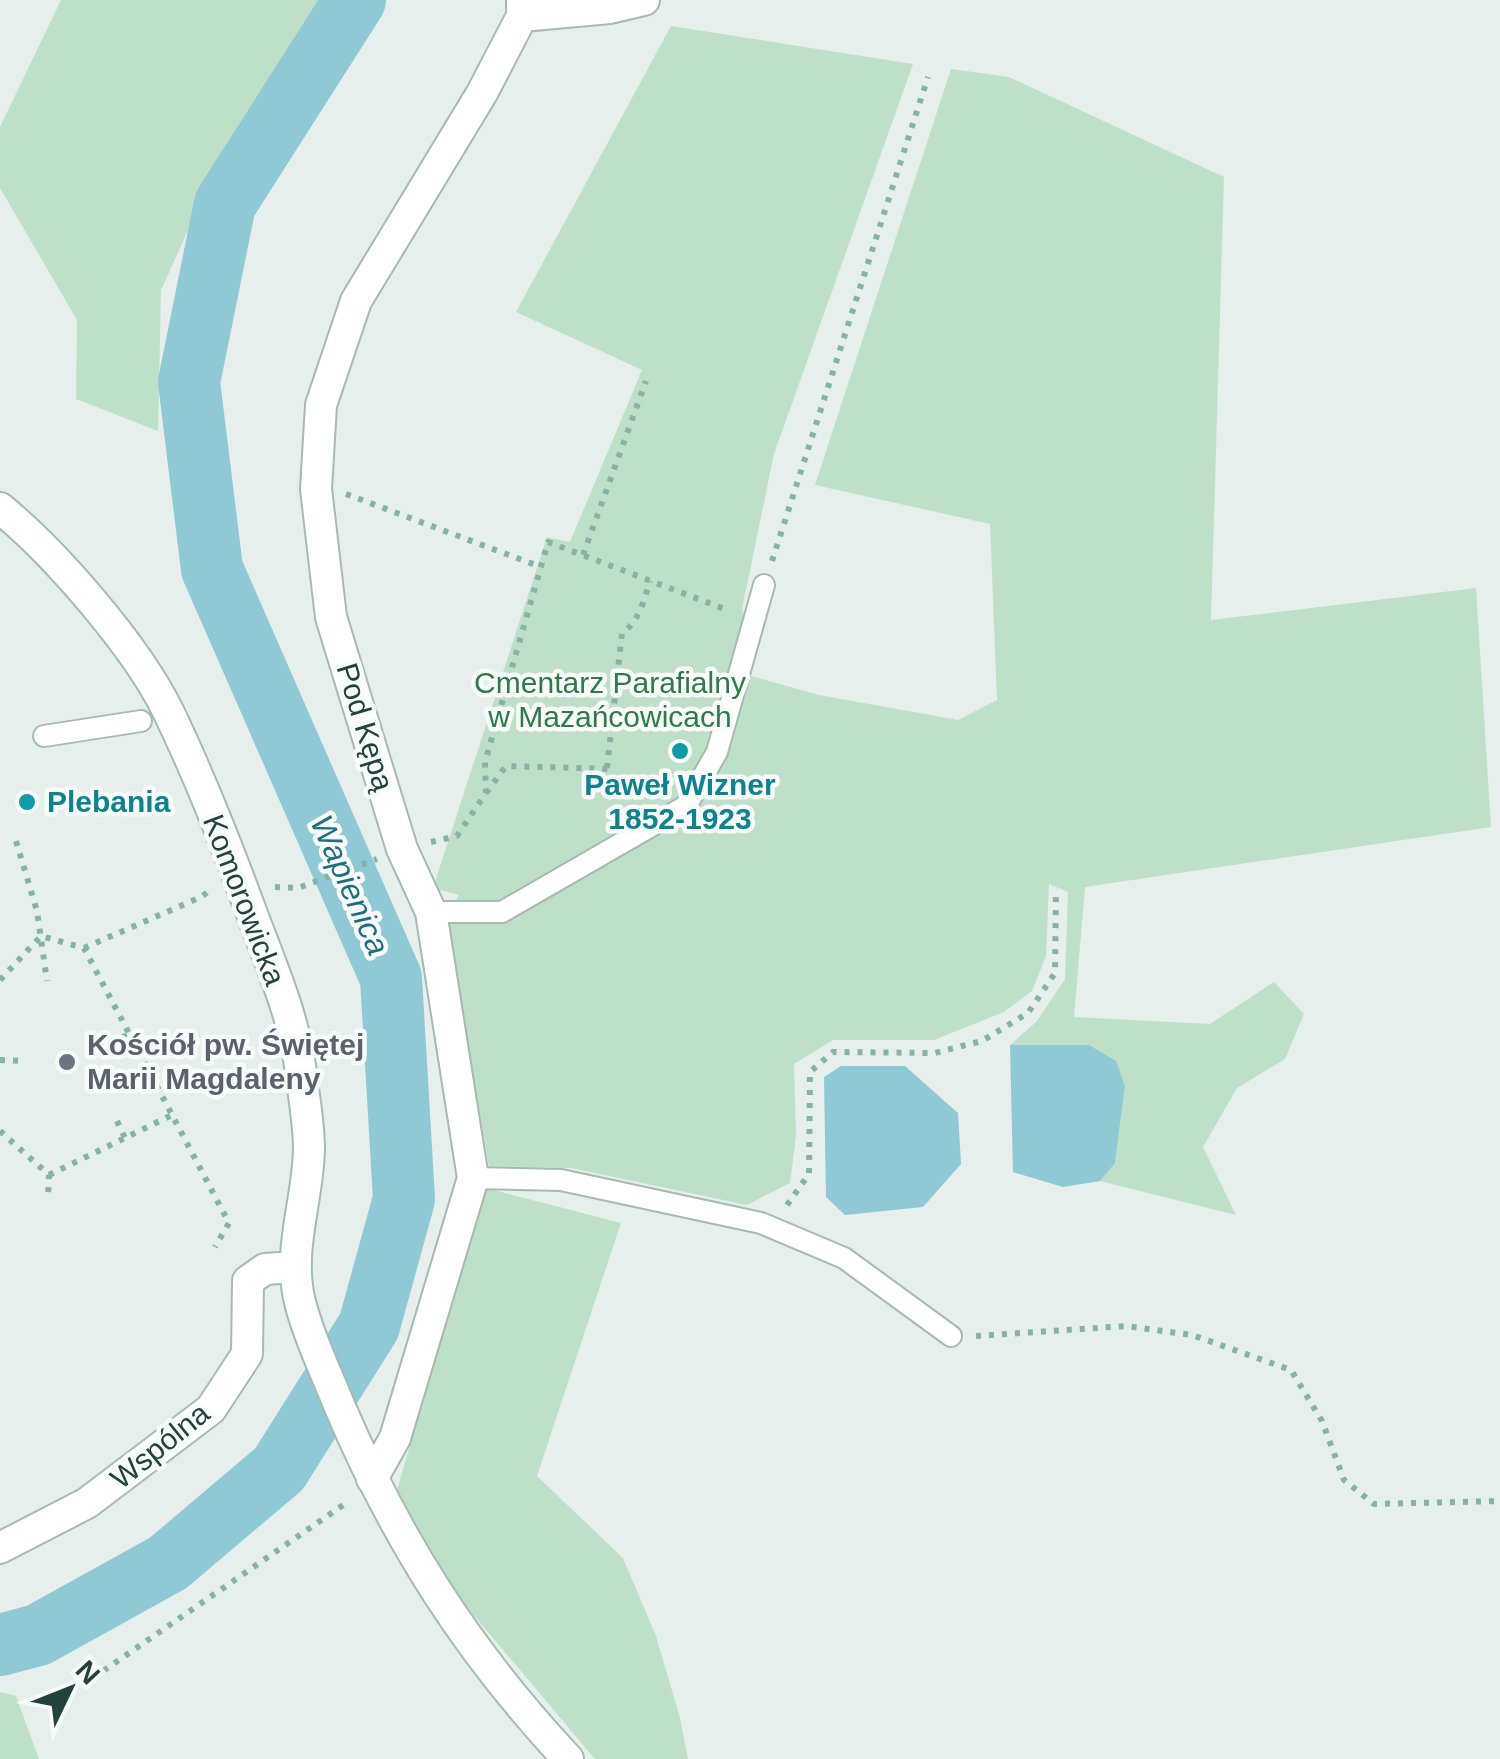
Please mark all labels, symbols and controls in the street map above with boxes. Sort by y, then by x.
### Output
street label: Pod Kępą [330,659,401,795]
park label: Cmentarz Parafialny w Mazańcowicach [474,666,746,733]
marker: Paweł Wizner 1852-1923 [669,740,691,762]
place label: Paweł Wizner 1852-1923 [584,768,776,835]
place label: Plebania [47,785,171,818]
marker: Plebania [16,791,38,813]
street label: Komorowicka [197,810,292,990]
water label: Wapienica [303,810,397,960]
place label: Kościół pw. Świętej Marii Magdaleny [87,1028,364,1095]
marker: Kościół pw. Świętej Marii Magdaleny [56,1051,78,1073]
street label: Wspólna [104,1396,216,1495]
north arrow [20,1639,120,1739]
text: N [70,1654,106,1690]

